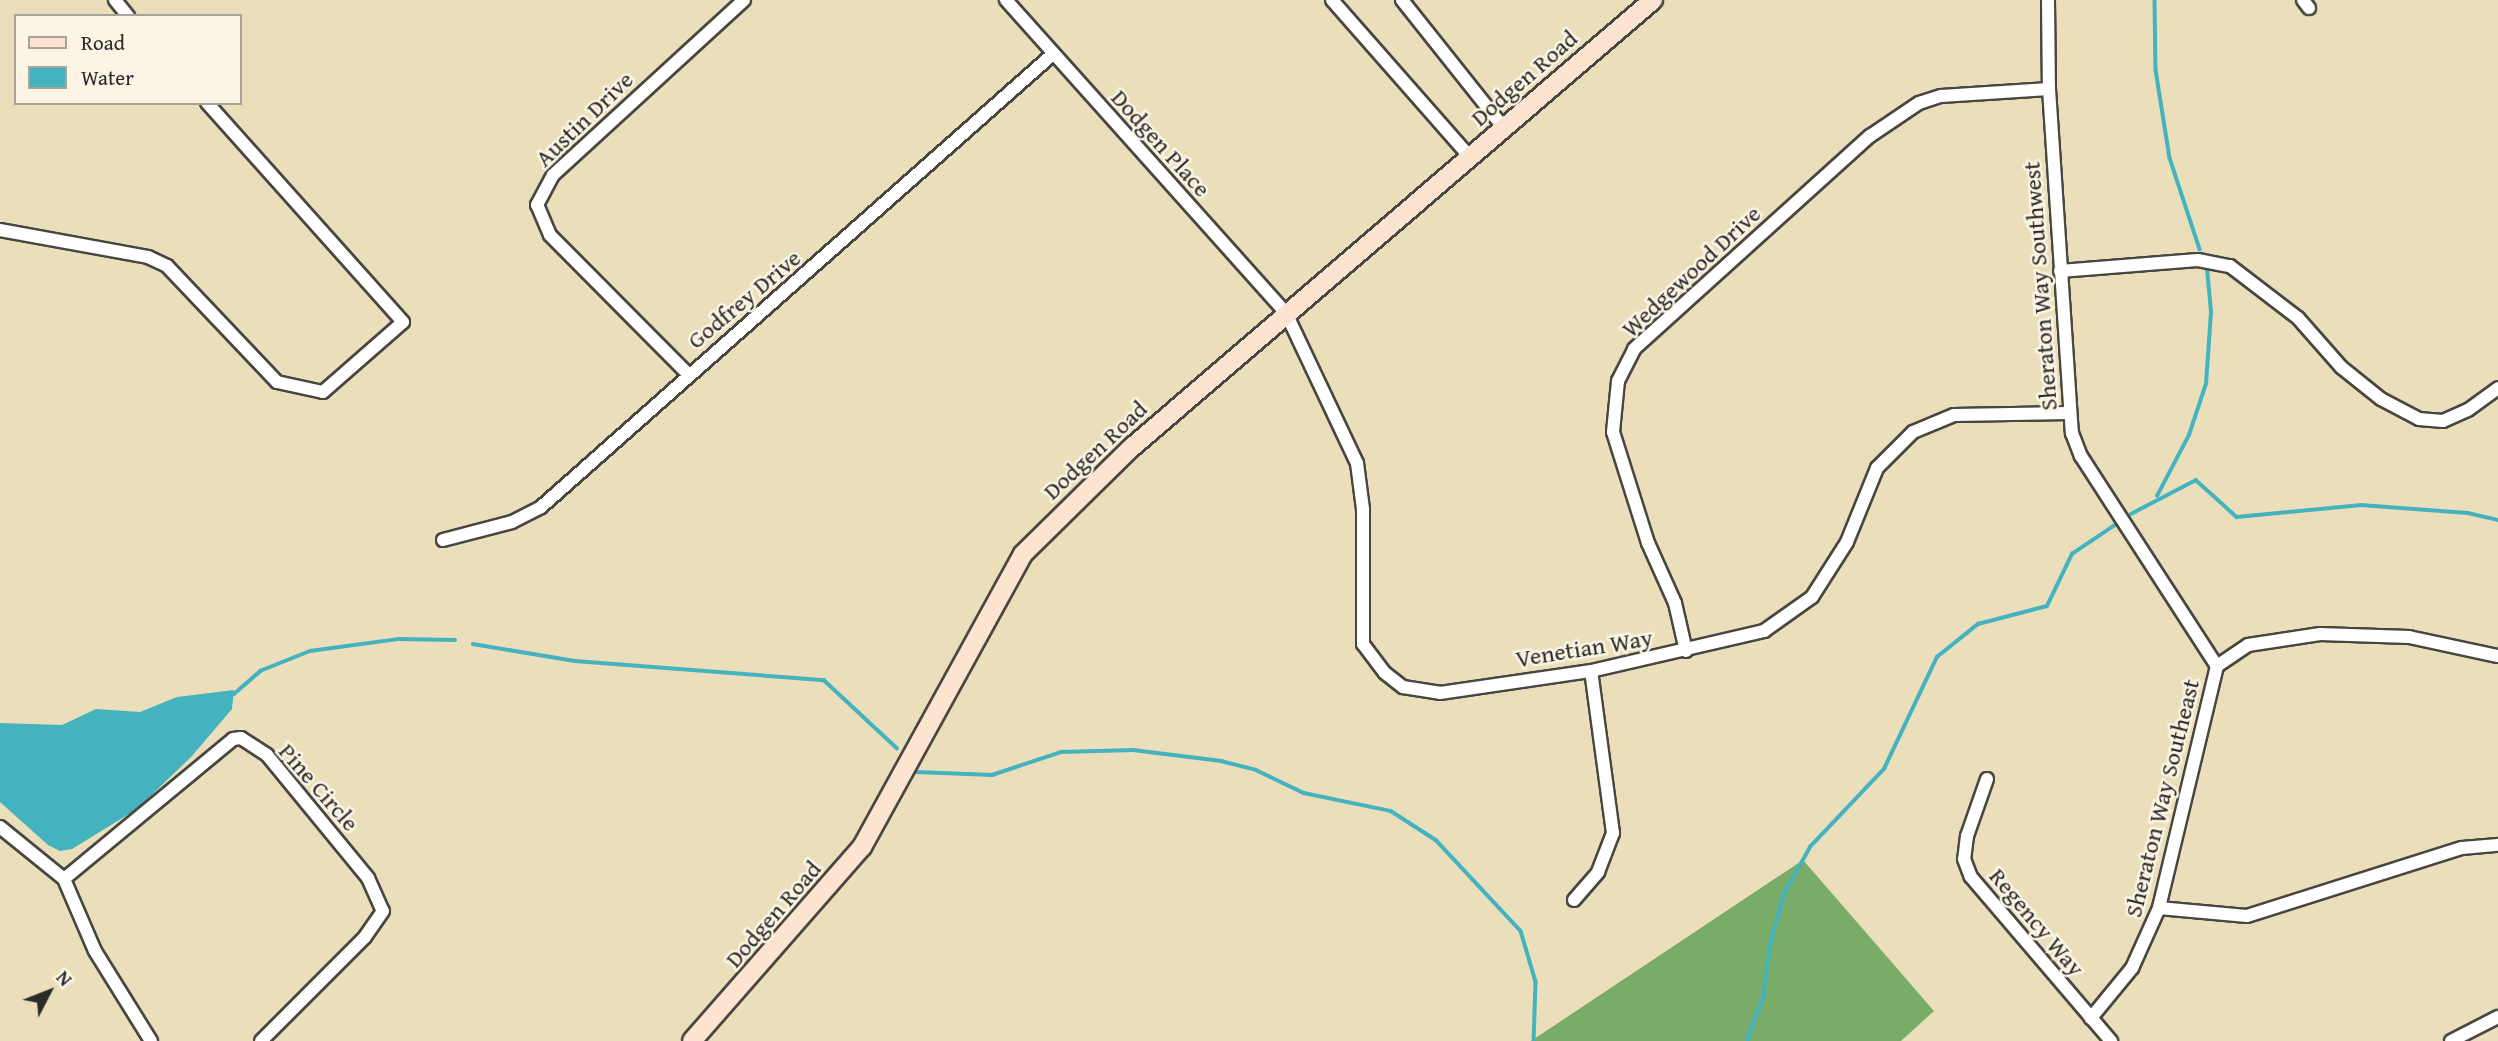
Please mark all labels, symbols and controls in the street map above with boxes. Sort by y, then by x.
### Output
legend [14,14,242,105]
street label: Dodgen Road [1465,24,1583,132]
text: Road [81,27,125,58]
text: Water [81,62,134,93]
street label: Austin Drive [529,65,639,173]
street label: Dodgen Place [1105,83,1217,203]
street label: Sheraton Way Southwest [2017,160,2063,412]
street label: Wedgewood Drive [1615,199,1767,343]
street label: Godfrey Drive [682,243,806,355]
street label: Dodgen Road [1037,395,1153,505]
street label: Venetian Way [1513,623,1655,673]
street label: Sheraton Way Southeast [2118,676,2206,920]
street label: Pine Circle [273,737,365,837]
street label: Dodgen Road [719,855,827,973]
street label: Regency Way [1983,862,2091,982]
north arrow [14,957,84,1027]
text: N [50,964,79,992]

